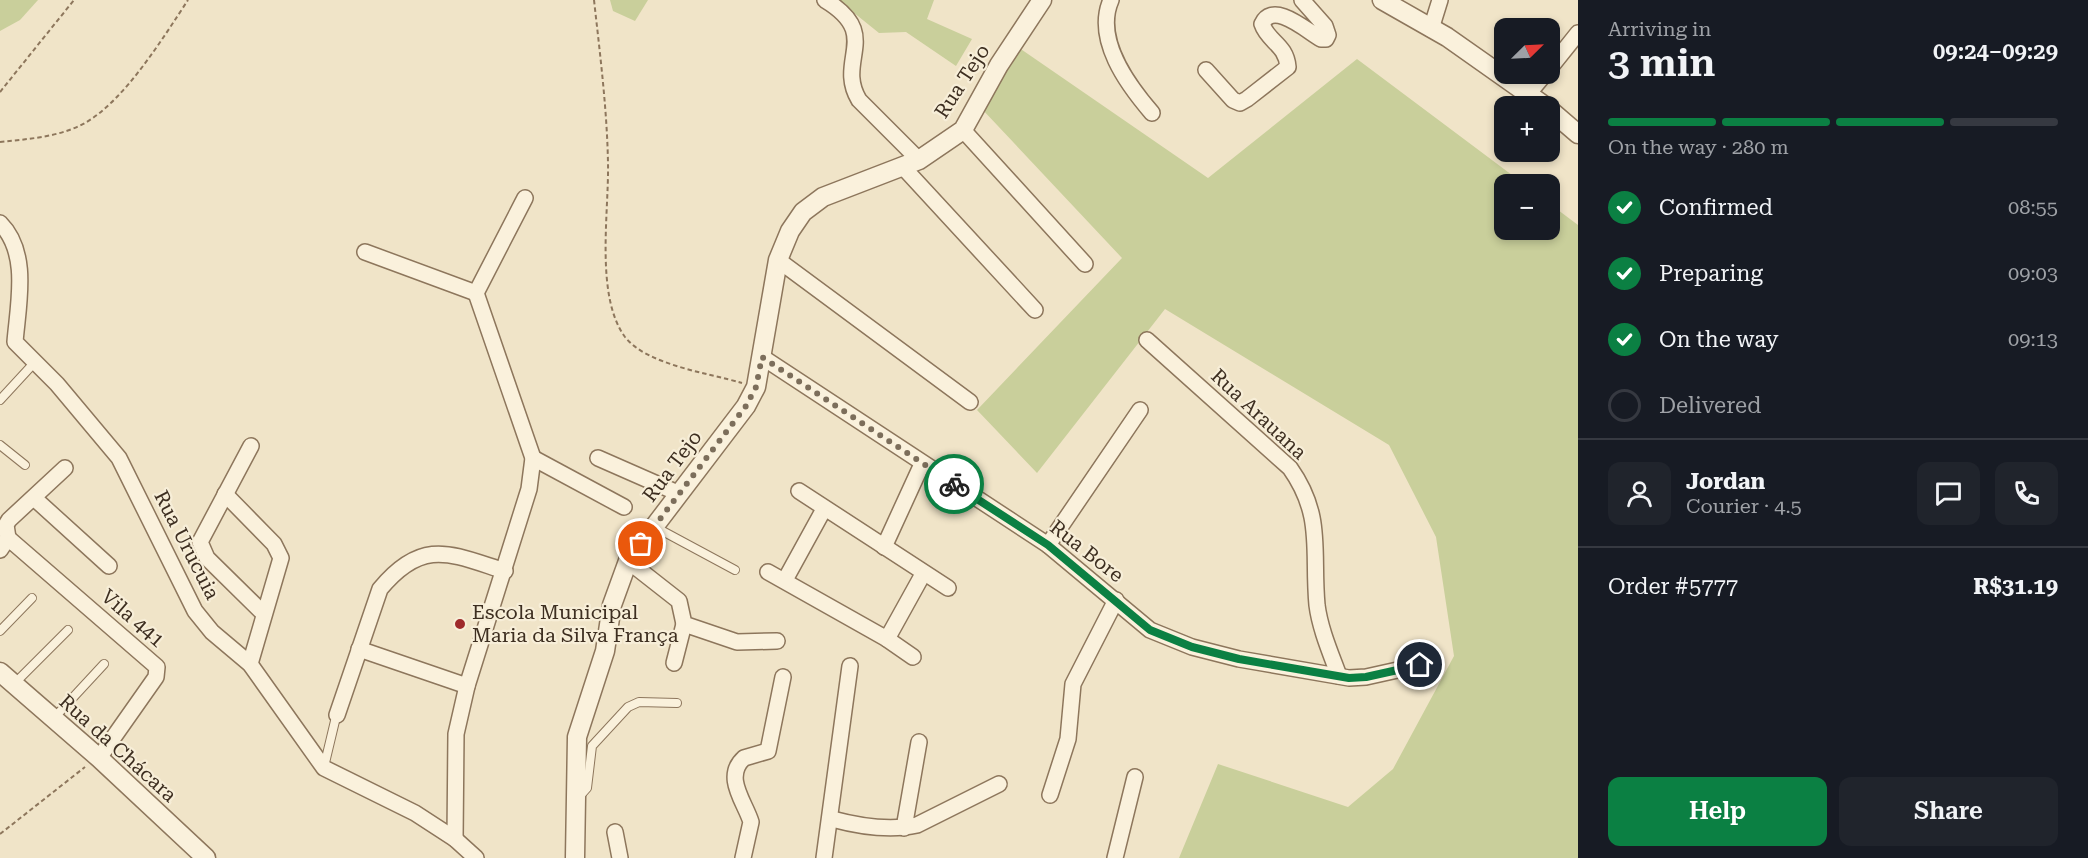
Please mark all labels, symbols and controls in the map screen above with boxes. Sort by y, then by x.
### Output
text: Arriving in [1608,17,1711,41]
north arrow [1494,18,1560,84]
map controls [1494,18,1560,240]
text: 09:24–09:29 [1933,39,2058,64]
street label: Rua Tejo [929,40,995,122]
text: 3 min [1608,40,1715,86]
button: + [1494,96,1560,162]
text: On the way · 280 m [1608,135,1789,159]
button: − [1494,174,1560,240]
icon: check [1608,191,1641,224]
text: Confirmed [1659,195,1773,220]
text: 08:55 [2008,195,2058,219]
icon: check [1608,257,1641,290]
text: Preparing [1659,261,1763,286]
text: 09:03 [2008,261,2058,285]
icon: check [1608,323,1641,356]
text: On the way [1659,327,1779,352]
text: 09:13 [2008,327,2058,351]
street label: Rua Arauana [1206,364,1312,464]
text: Delivered [1659,393,1761,418]
street label: Rua Tejo [637,426,707,506]
courier [924,454,984,514]
button: person [1608,462,1671,525]
button: chat [1917,462,1980,525]
button: phone [1995,462,2058,525]
icon: bike [938,468,971,501]
text: Jordan [1686,469,1765,494]
street label: Rua Urucuia [149,486,225,604]
text: Courier · 4.5 [1686,494,1802,518]
street label: Rua Bore [1045,515,1129,587]
pin [615,518,666,569]
icon: bag [624,527,657,560]
text: Order #5777 [1608,574,1738,599]
text: R$31.19 [1973,574,2058,599]
street label: Vila 441 [96,584,170,652]
place label: Escola Municipal Maria da Silva França [472,600,679,647]
marker: Escola Municipal Maria da Silva França [453,617,467,631]
pin [1394,639,1445,690]
icon: home [1403,648,1436,681]
street label: Rua da Chácara [54,689,182,807]
button: Help [1608,777,1827,846]
button: Share [1839,777,2058,846]

